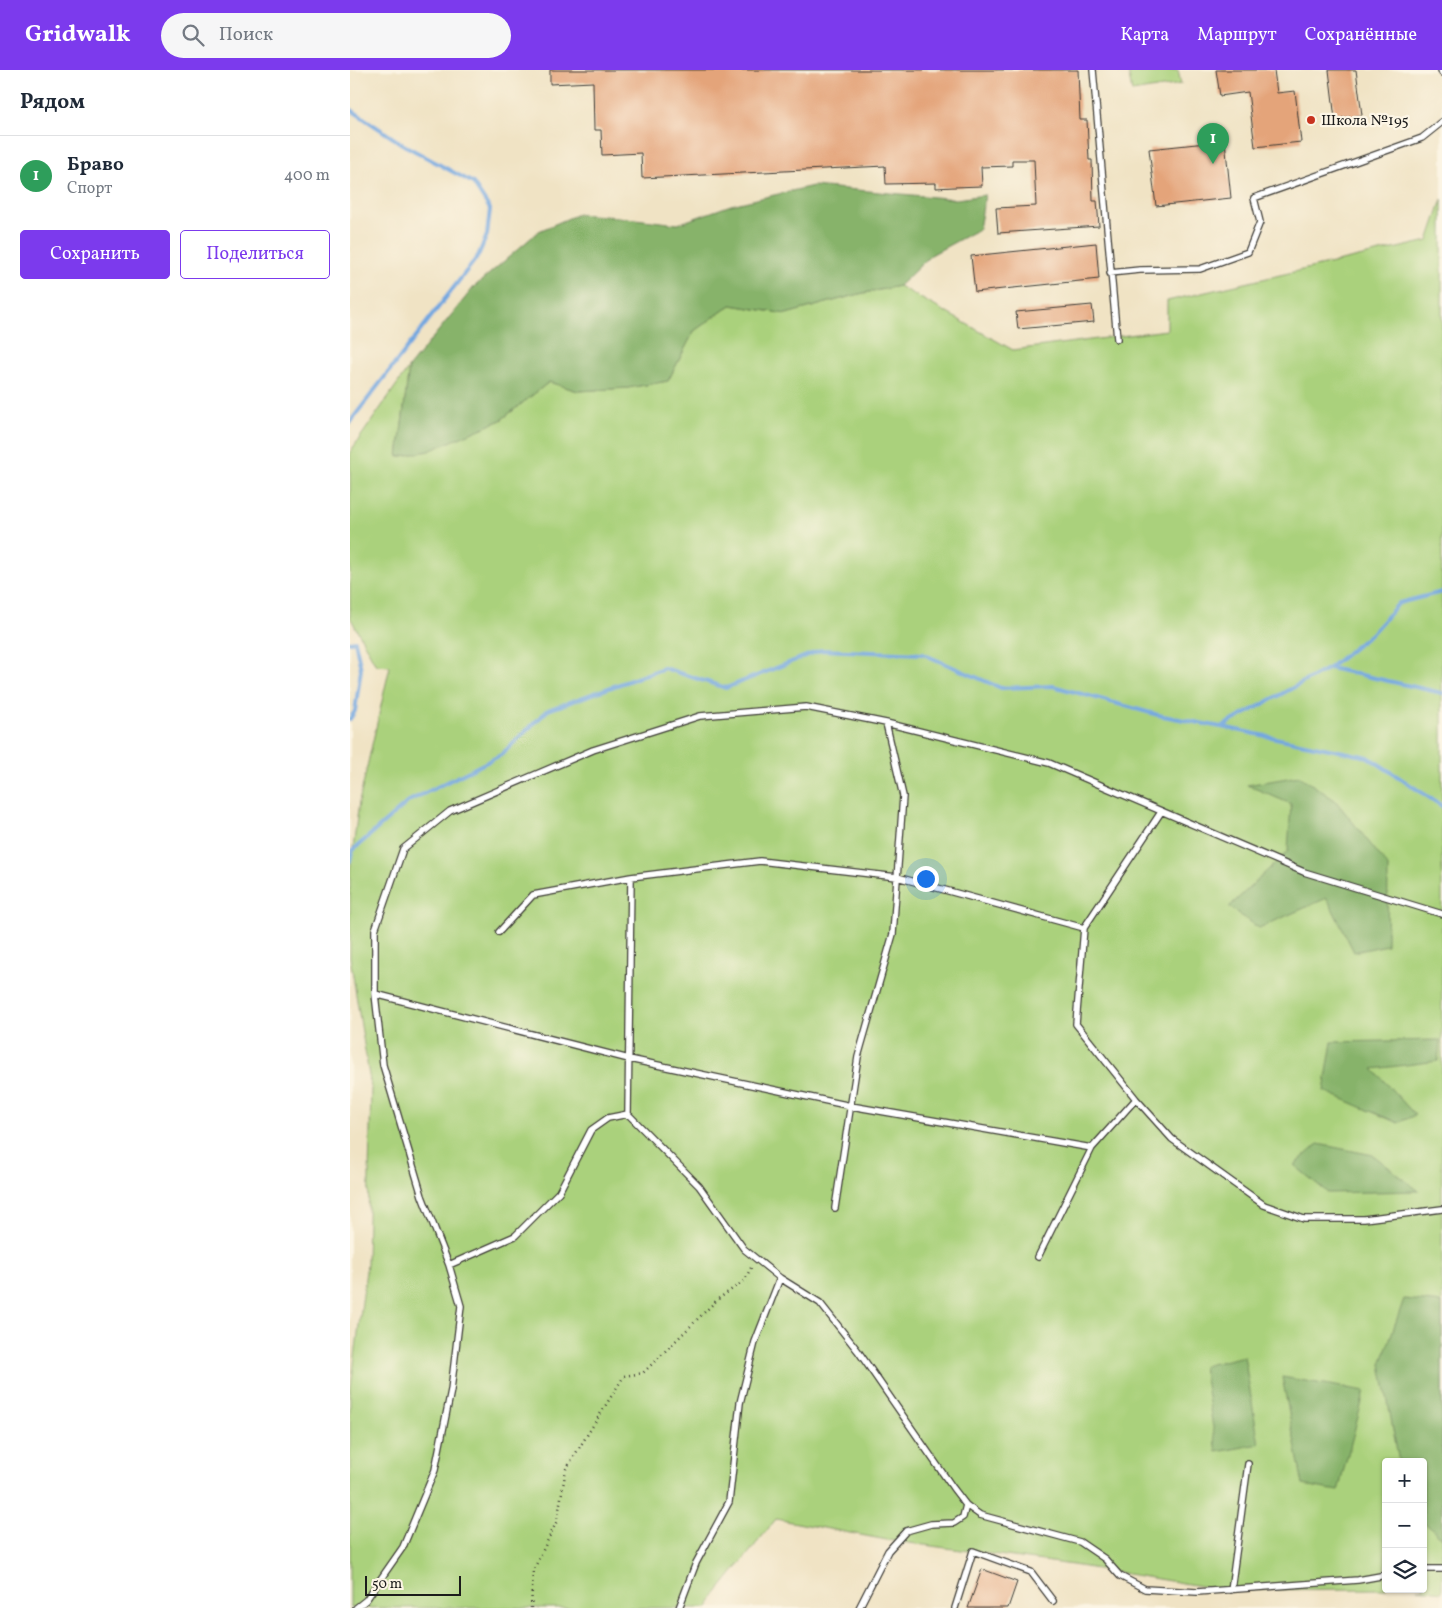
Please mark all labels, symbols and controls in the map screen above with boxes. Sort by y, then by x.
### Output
search box [161,13,511,58]
text: Gridwalk [25,18,131,52]
icon: search [179,21,207,49]
text: Поиск [219,22,273,48]
text: Карта [1120,23,1169,48]
text: Маршрут [1197,23,1277,48]
text: Сохранённые [1305,23,1417,48]
text: Рядом [20,88,85,117]
place label: Школа №195 [1321,111,1409,132]
marker: Школа №195 [1305,114,1317,126]
pin: 1 [1197,123,1229,164]
text: Браво [67,152,124,178]
text: 1 [33,165,39,187]
text: 400 m [284,165,330,187]
text: Спорт [67,178,112,200]
button: Сохранить [20,230,170,279]
button: Поделиться [180,230,330,279]
your location [913,866,939,892]
map controls [1382,1458,1427,1593]
button: + [1382,1458,1427,1503]
button: − [1382,1503,1427,1548]
button: layers [1382,1548,1427,1593]
scale bar [365,1573,461,1596]
text: 50 m [372,1575,402,1594]

